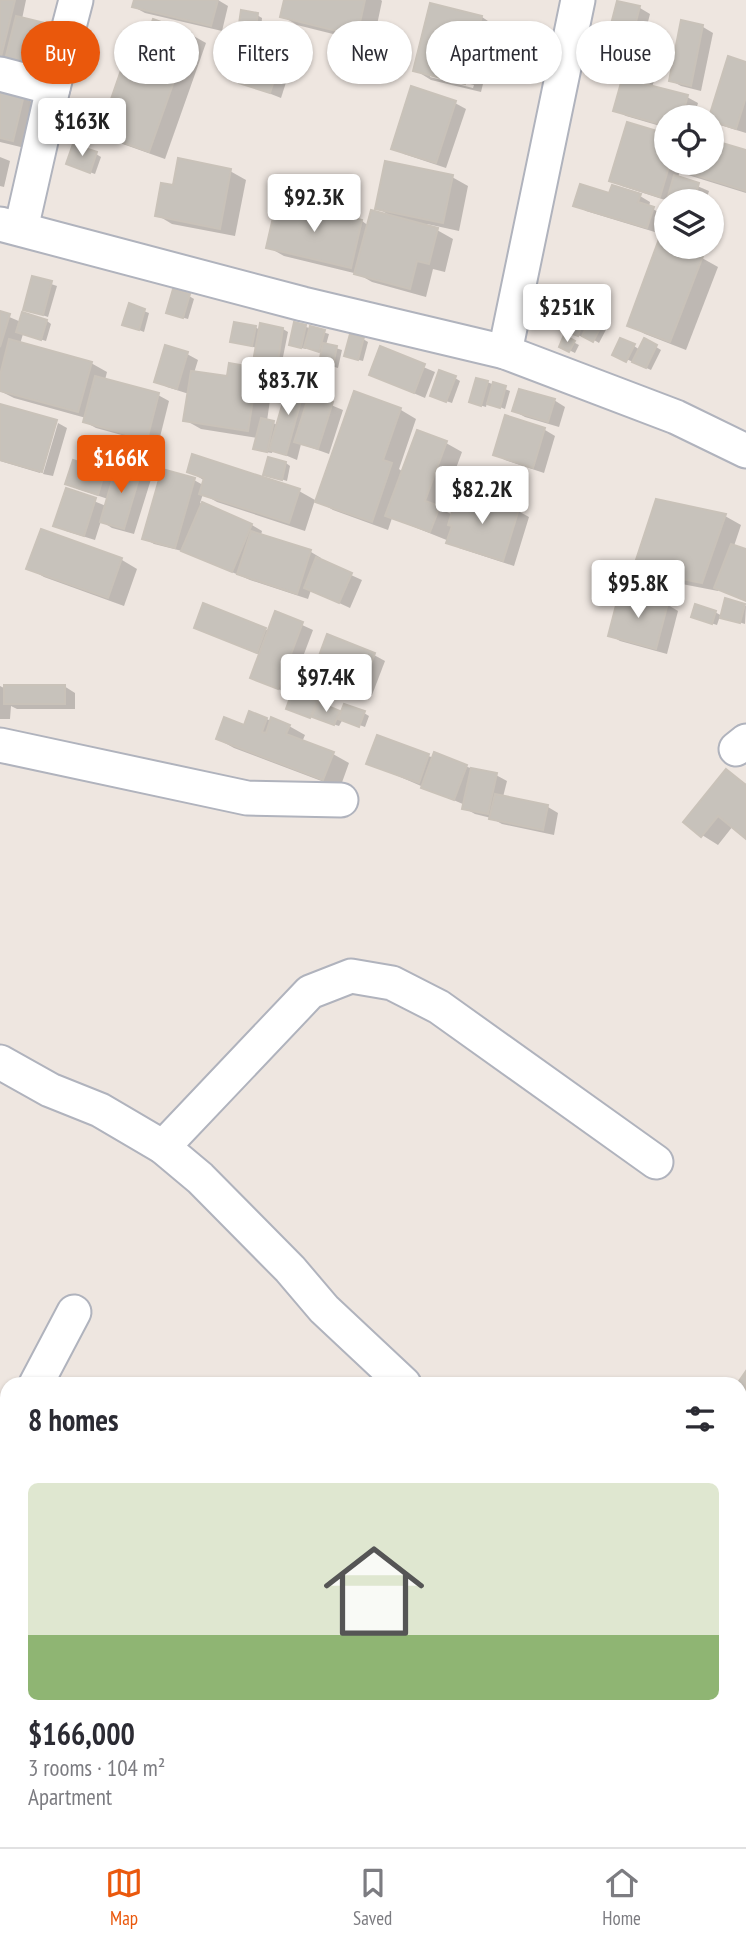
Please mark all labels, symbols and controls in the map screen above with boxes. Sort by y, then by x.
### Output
chip: Buy [21,21,100,84]
chip: Rent [114,21,199,84]
chip: Filters [213,21,313,84]
chip: New [327,21,412,84]
chip: Apartment [426,21,562,84]
chip: House [576,21,675,84]
pin: $163K [33,99,131,158]
map controls [654,105,724,259]
button: locate [654,105,724,175]
text: $163K [54,106,110,135]
pin: $92.3K [257,174,371,234]
text: $92.3K [284,182,344,211]
button: layers [654,189,724,259]
pin: $251K [518,284,616,344]
text: $251K [539,292,595,321]
pin: $83.7K [231,358,345,417]
text: $83.7K [258,365,318,394]
pin: $166K [72,435,170,495]
text: $166K [93,443,149,472]
pin: $82.2K [425,466,539,526]
text: $82.2K [452,474,512,503]
pin: $95.8K [581,560,695,620]
text: $95.8K [608,568,668,597]
pin: $97.4K [269,654,383,714]
text: $97.4K [297,662,355,691]
text: 8 homes [28,1400,119,1439]
icon: filters [681,1400,719,1438]
icon: home [311,1528,437,1654]
text: $166,000 [28,1714,135,1753]
text: 3 rooms · 104 m² [28,1753,165,1782]
text: Apartment [28,1782,112,1811]
tab: Map [105,1864,143,1930]
tab: Saved [353,1864,392,1930]
tab: Home [602,1864,641,1930]

